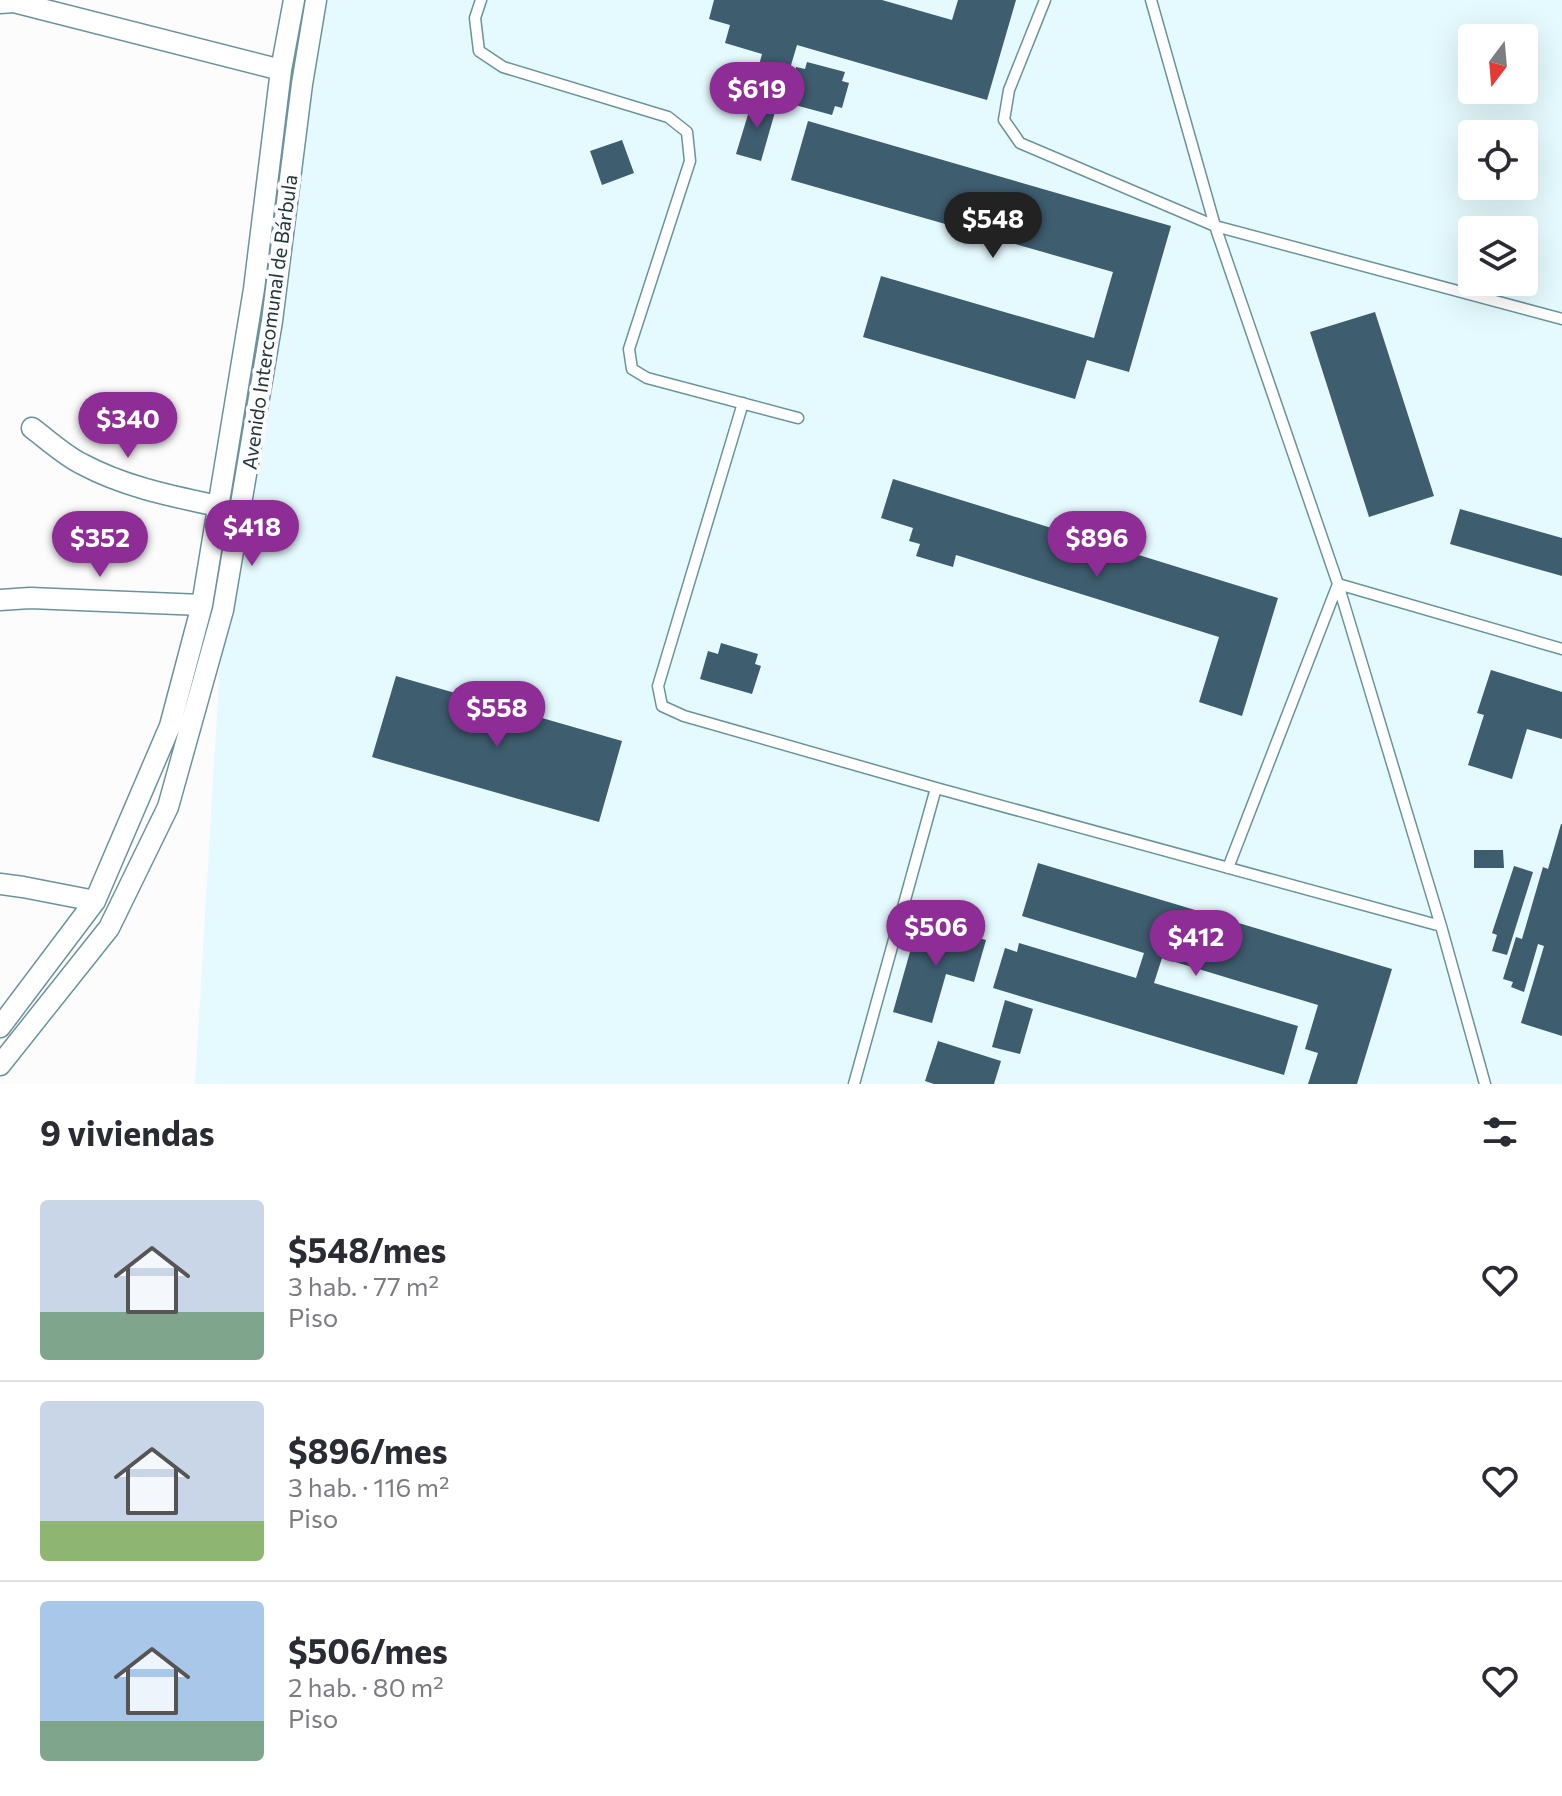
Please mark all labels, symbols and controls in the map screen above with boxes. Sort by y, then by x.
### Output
north arrow [1458,24,1538,104]
map controls [1458,24,1538,296]
pin: $619 [710,62,804,130]
text: $619 [728,72,786,103]
button: locate [1458,120,1538,200]
street label: Avenido Intercomunal de Bárbula [236,173,302,471]
pin: $548 [946,192,1040,260]
text: $548 [962,202,1024,233]
button: layers [1458,216,1538,296]
pin: $340 [81,392,175,460]
text: $340 [96,402,160,433]
pin: $418 [205,500,299,568]
text: $418 [223,510,281,541]
pin: $352 [53,511,147,579]
pin: $896 [1050,511,1144,579]
text: $352 [70,521,130,552]
text: $896 [1065,521,1129,552]
pin: $558 [450,681,544,749]
text: $558 [466,691,528,722]
pin: $506 [889,900,983,968]
text: $506 [904,910,968,941]
pin: $412 [1149,910,1243,978]
text: $412 [1168,920,1224,951]
icon: filters [1478,1110,1522,1154]
text: 9 viviendas [40,1111,215,1153]
text: $548/mes [288,1228,446,1270]
icon: home [104,1232,200,1328]
icon: heart [1478,1258,1522,1302]
text: 3 hab. · 77 m² [288,1270,439,1301]
text: Piso [288,1301,338,1332]
text: $896/mes [288,1429,448,1471]
icon: home [104,1433,200,1529]
icon: heart [1478,1459,1522,1503]
text: 3 hab. · 116 m² [288,1471,449,1502]
text: Piso [288,1502,338,1533]
text: $506/mes [288,1629,448,1671]
icon: home [104,1633,200,1729]
icon: heart [1478,1659,1522,1703]
text: 2 hab. · 80 m² [288,1671,444,1702]
text: Piso [288,1702,338,1733]

